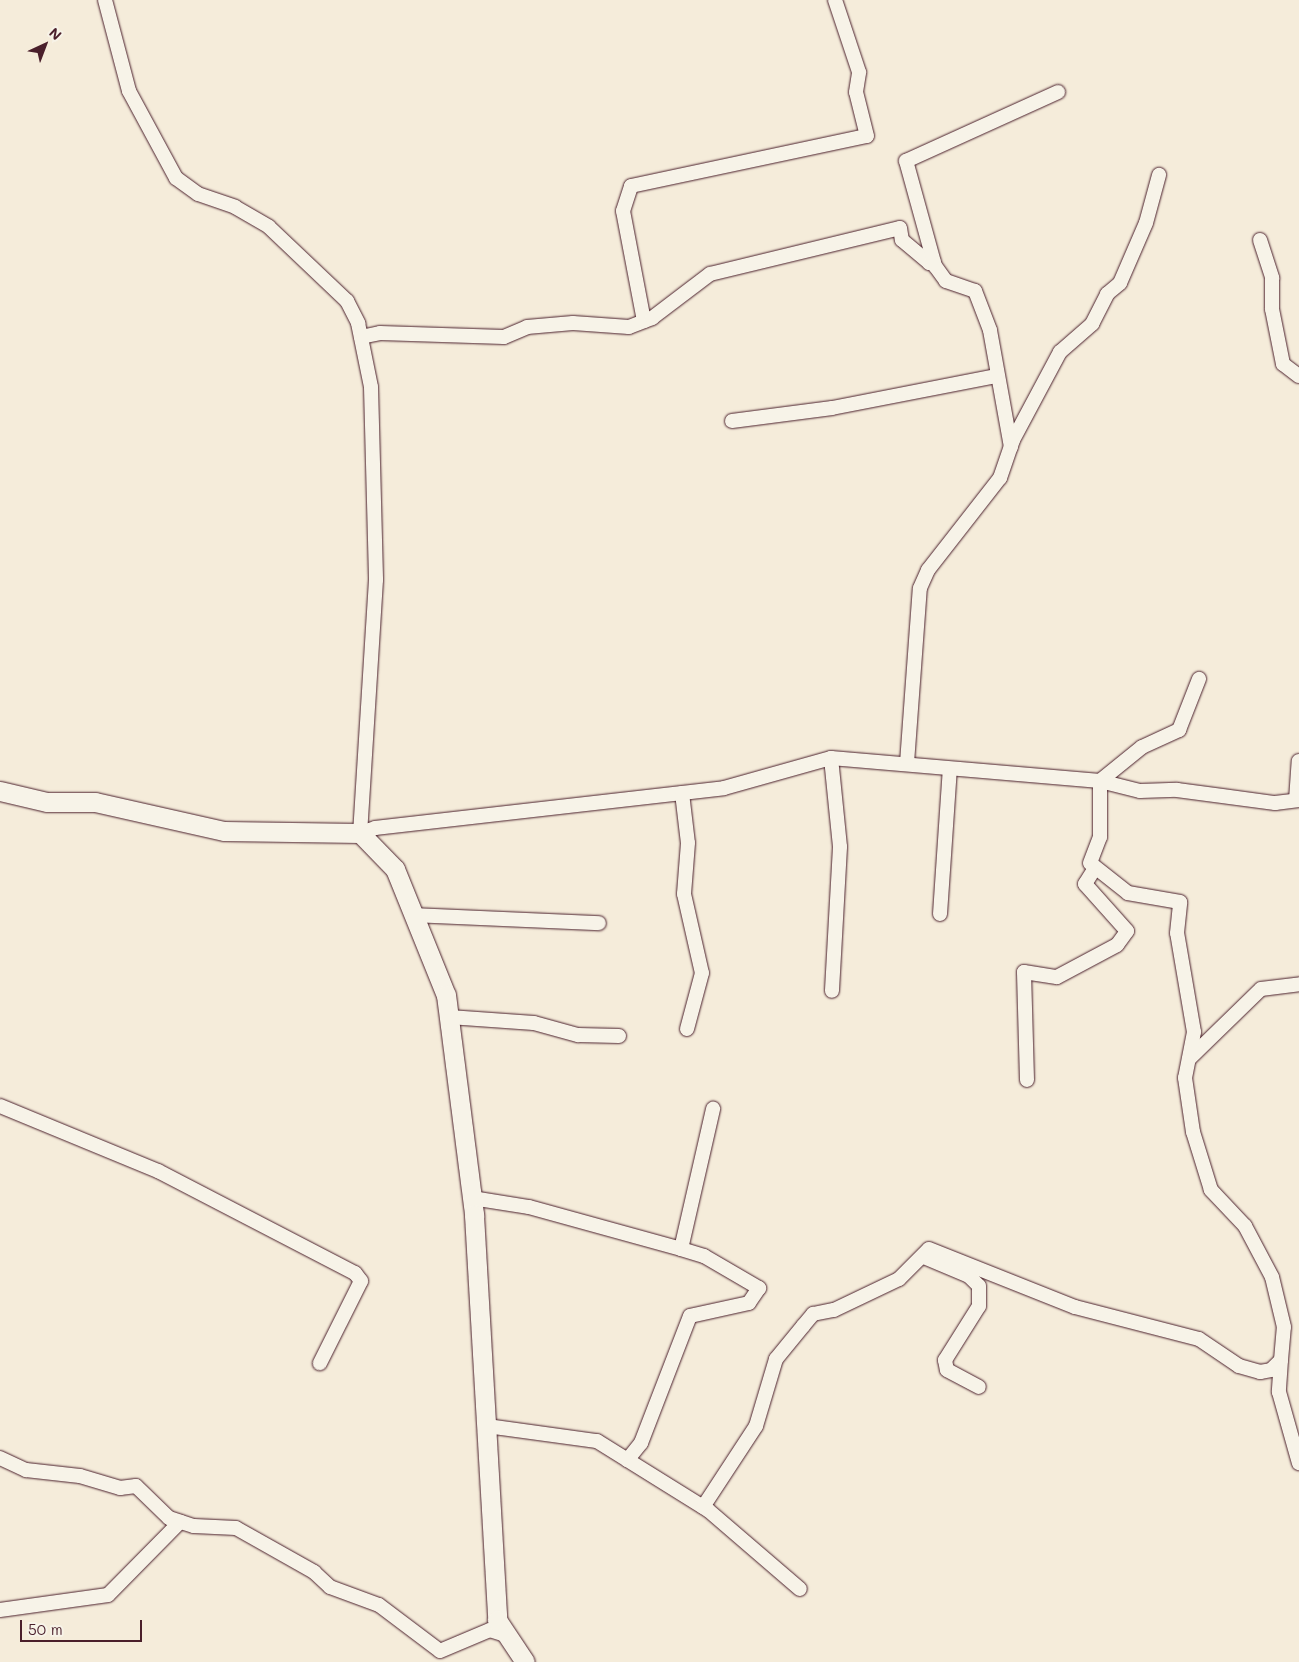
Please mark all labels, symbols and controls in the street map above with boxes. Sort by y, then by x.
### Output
north arrow [20,20,70,70]
text: N [45,23,66,44]
scale bar [22,1610,145,1642]
text: 50 m [28,1619,63,1639]

